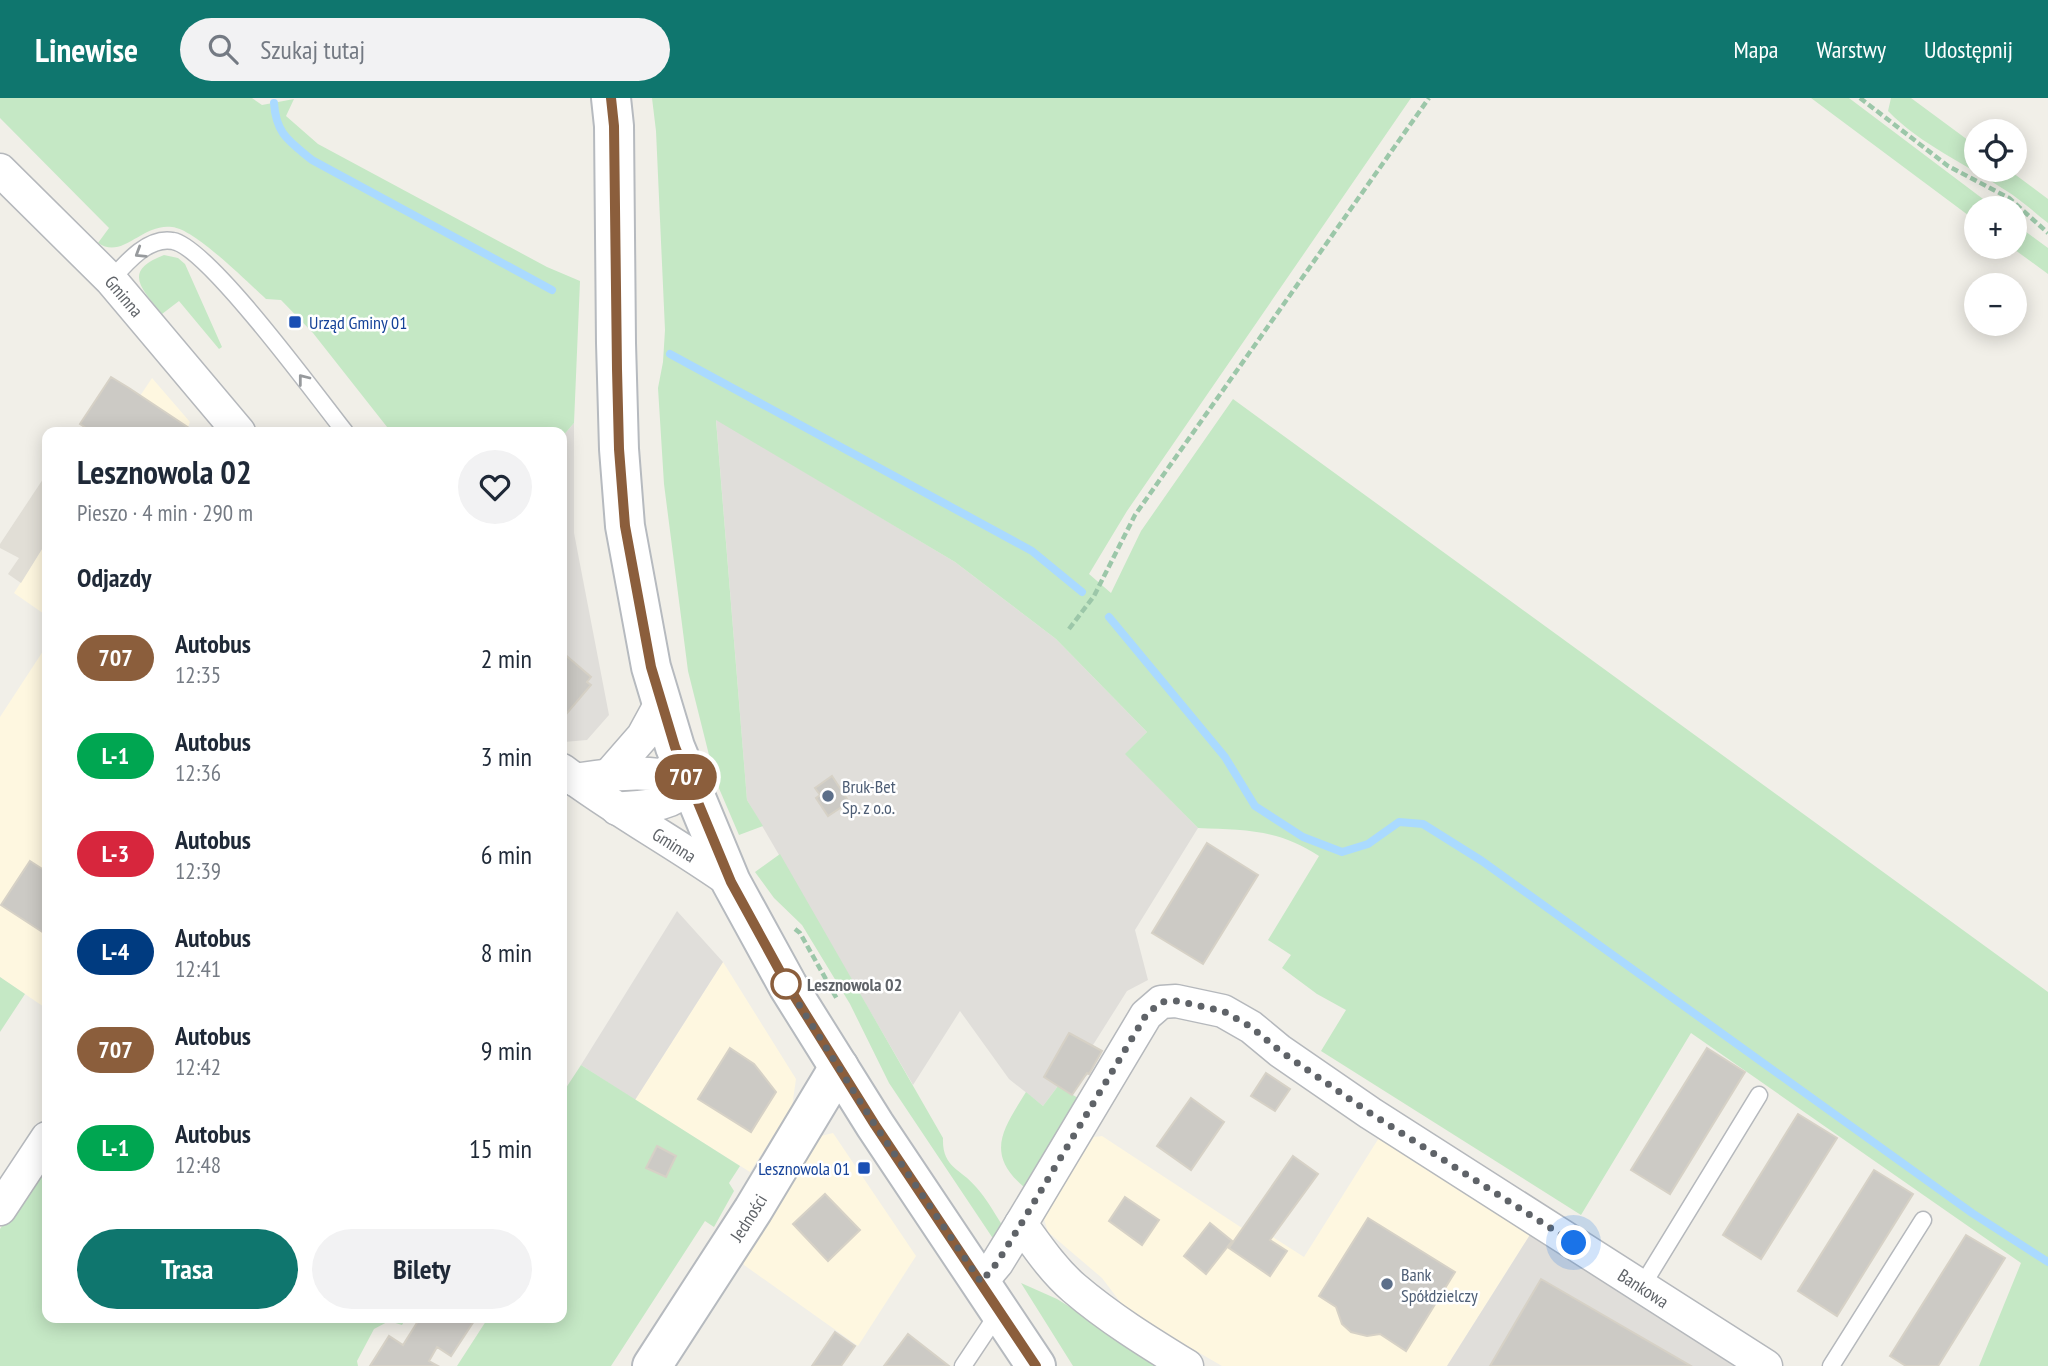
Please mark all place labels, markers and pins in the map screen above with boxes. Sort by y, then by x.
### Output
place label: Urząd Gminy 01 [309,311,407,334]
marker: Urząd Gminy 01 [287,314,303,330]
place label: Bruk-Bet Sp. z o.o. [842,775,896,819]
marker: Bruk-Bet Sp. z o.o. [820,788,836,804]
marker: Lesznowola 02 [771,969,801,999]
place label: Lesznowola 02 [807,973,902,996]
place label: Lesznowola 01 [758,1157,850,1180]
marker: Lesznowola 01 [856,1160,872,1176]
place label: Bank Spółdzielczy [1401,1263,1478,1307]
marker: Bank Spółdzielczy [1379,1276,1395,1292]

